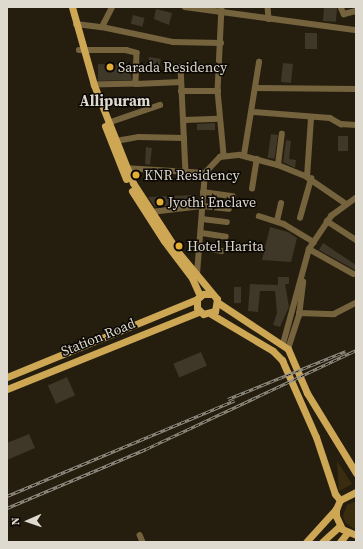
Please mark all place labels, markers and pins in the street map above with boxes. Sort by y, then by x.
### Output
place label: Sarada Residency [118,59,227,75]
marker: Sarada Residency [105,62,115,72]
place label: KNR Residency [144,167,240,183]
marker: KNR Residency [131,170,141,180]
place label: Jyothi Enclave [168,194,256,210]
marker: Jyothi Enclave [155,197,165,207]
place label: Hotel Harita [187,238,264,254]
marker: Hotel Harita [174,241,184,251]

